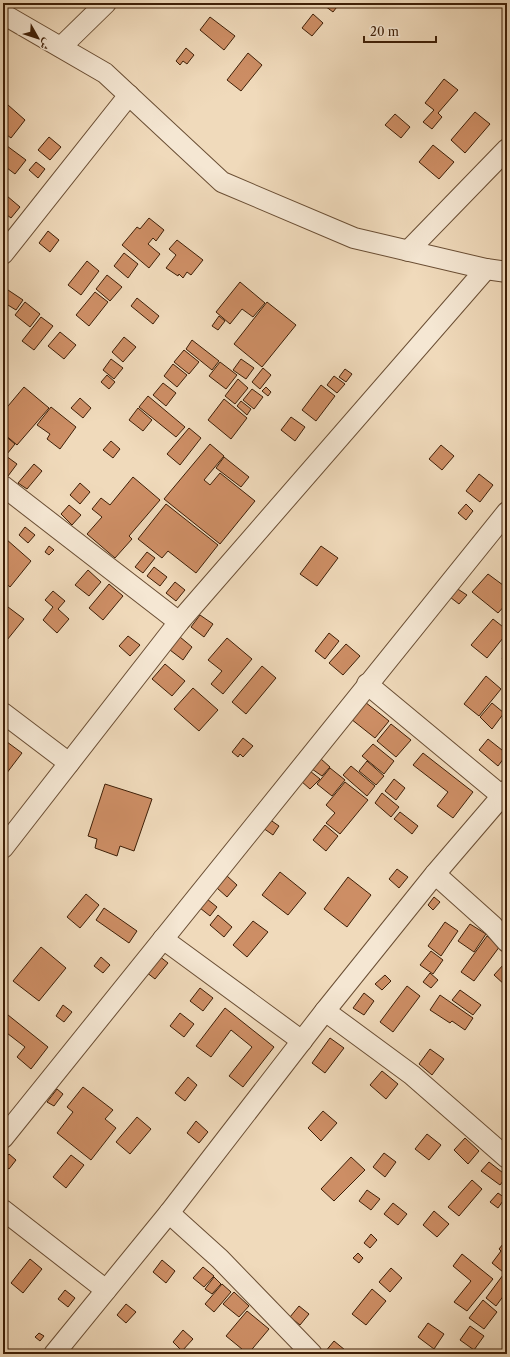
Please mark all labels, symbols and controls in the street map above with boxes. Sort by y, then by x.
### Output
north arrow [18,18,58,58]
scale bar [364,18,436,44]
text: 20 m [370,24,399,39]
text: ش [37,36,55,53]

